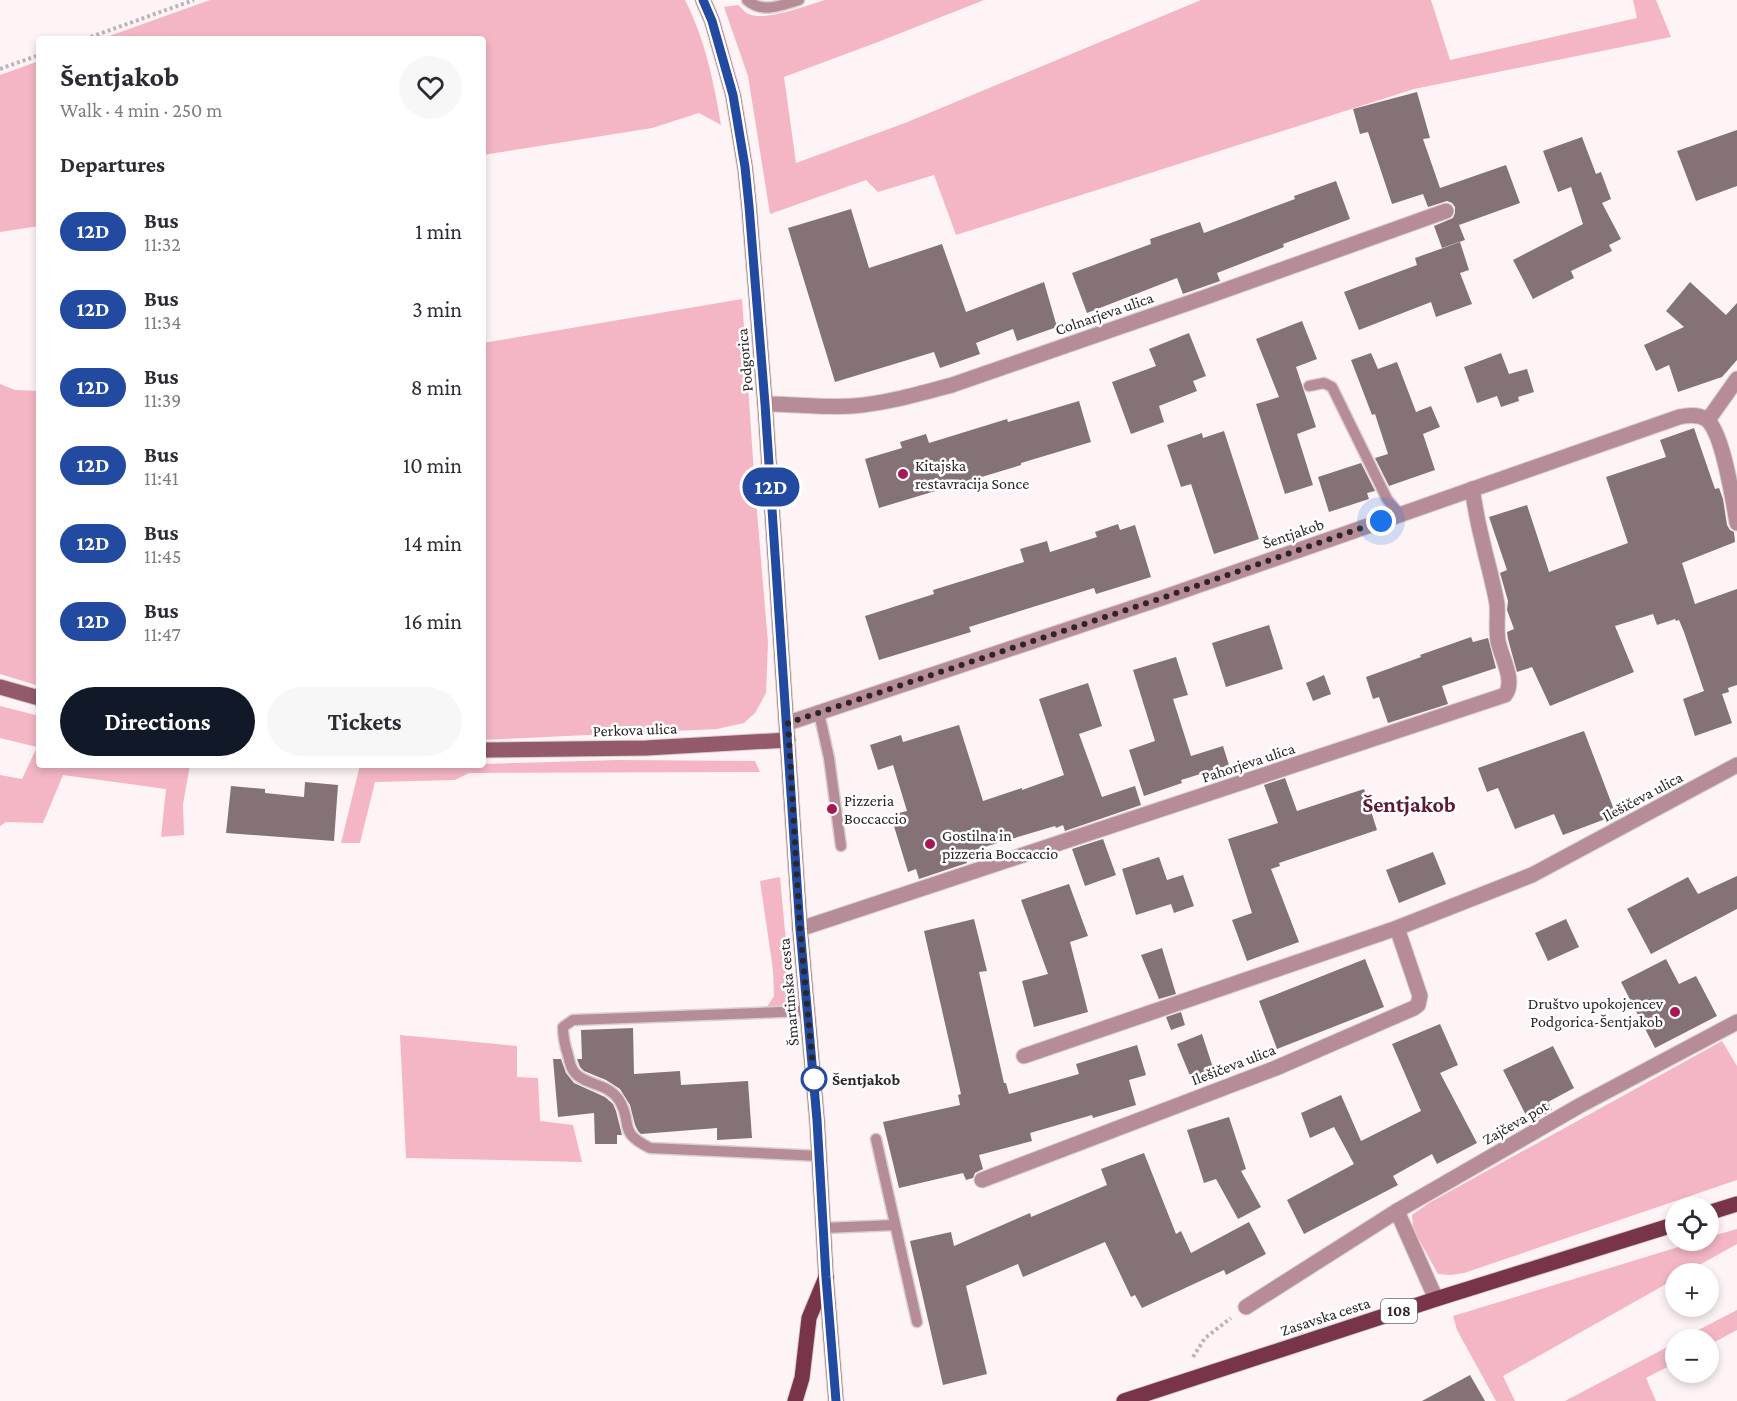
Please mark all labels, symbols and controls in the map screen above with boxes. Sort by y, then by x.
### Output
button: heart [399,56,462,119]
text: Šentjakob [60,61,179,92]
text: Walk · 4 min · 250 m [60,99,222,121]
text: Departures [60,152,165,177]
text: Bus [144,208,178,233]
text: 12D [76,219,110,243]
text: 1 min [415,219,462,244]
text: 11:32 [144,233,181,255]
text: Bus [144,286,178,311]
street label: Colnarjeva ulica [1053,289,1156,339]
text: 12D [76,297,110,321]
text: 3 min [412,297,462,322]
text: 11:34 [144,311,182,333]
street label: Podgorica [733,327,757,392]
text: Bus [144,364,178,389]
text: 12D [76,375,110,399]
text: 8 min [411,375,462,400]
text: 11:39 [144,389,181,411]
text: Bus [144,442,178,467]
text: 12D [76,453,110,477]
text: 10 min [403,453,462,478]
place label: Kitajska restavracija Sonce [915,457,1029,493]
text: 11:41 [144,467,179,489]
marker: Kitajska restavracija Sonce [896,467,910,481]
line badge: 12D [736,468,806,506]
text: 12D [754,475,788,499]
your location [1366,506,1396,536]
street label: Šentjakob [1260,515,1326,553]
text: Bus [144,520,178,545]
text: 12D [76,531,110,555]
text: 14 min [404,531,462,556]
text: 11:45 [144,545,181,567]
text: Bus [144,598,178,623]
text: 12D [76,609,110,633]
text: 16 min [404,609,462,634]
text: 11:47 [144,623,181,645]
button: Directions [60,687,255,756]
button: Tickets [267,687,462,756]
street label: Perkova ulica [593,720,678,739]
street label: Pahorjeva ulica [1199,739,1298,786]
street label: Ilešičeva ulica [1599,768,1686,825]
place label: Pizzeria Boccaccio [844,792,907,827]
district label: Šentjakob [1362,792,1456,817]
marker: Pizzeria Boccaccio [825,802,839,816]
place label: Gostilna in pizzeria Boccaccio [942,827,1058,863]
marker: Gostilna in pizzeria Boccaccio [923,837,937,851]
street label: Šmartinska cesta [775,937,802,1047]
place label: Društvo upokojencev Podgorica-Šentjakob [1528,995,1664,1031]
marker: Društvo upokojencev Podgorica-Šentjakob [1668,1005,1682,1019]
street label: Ilešičeva ulica [1189,1040,1278,1088]
marker: Šentjakob [801,1066,827,1092]
place label: Šentjakob [832,1071,900,1089]
street label: Zajčeva pot [1480,1097,1552,1149]
map controls [1665,1197,1719,1383]
button: locate [1665,1197,1719,1251]
button: + [1665,1263,1719,1317]
street label: Zasavska cesta [1278,1294,1373,1339]
road number: 108 [1381,1299,1417,1323]
button: − [1665,1329,1719,1383]

